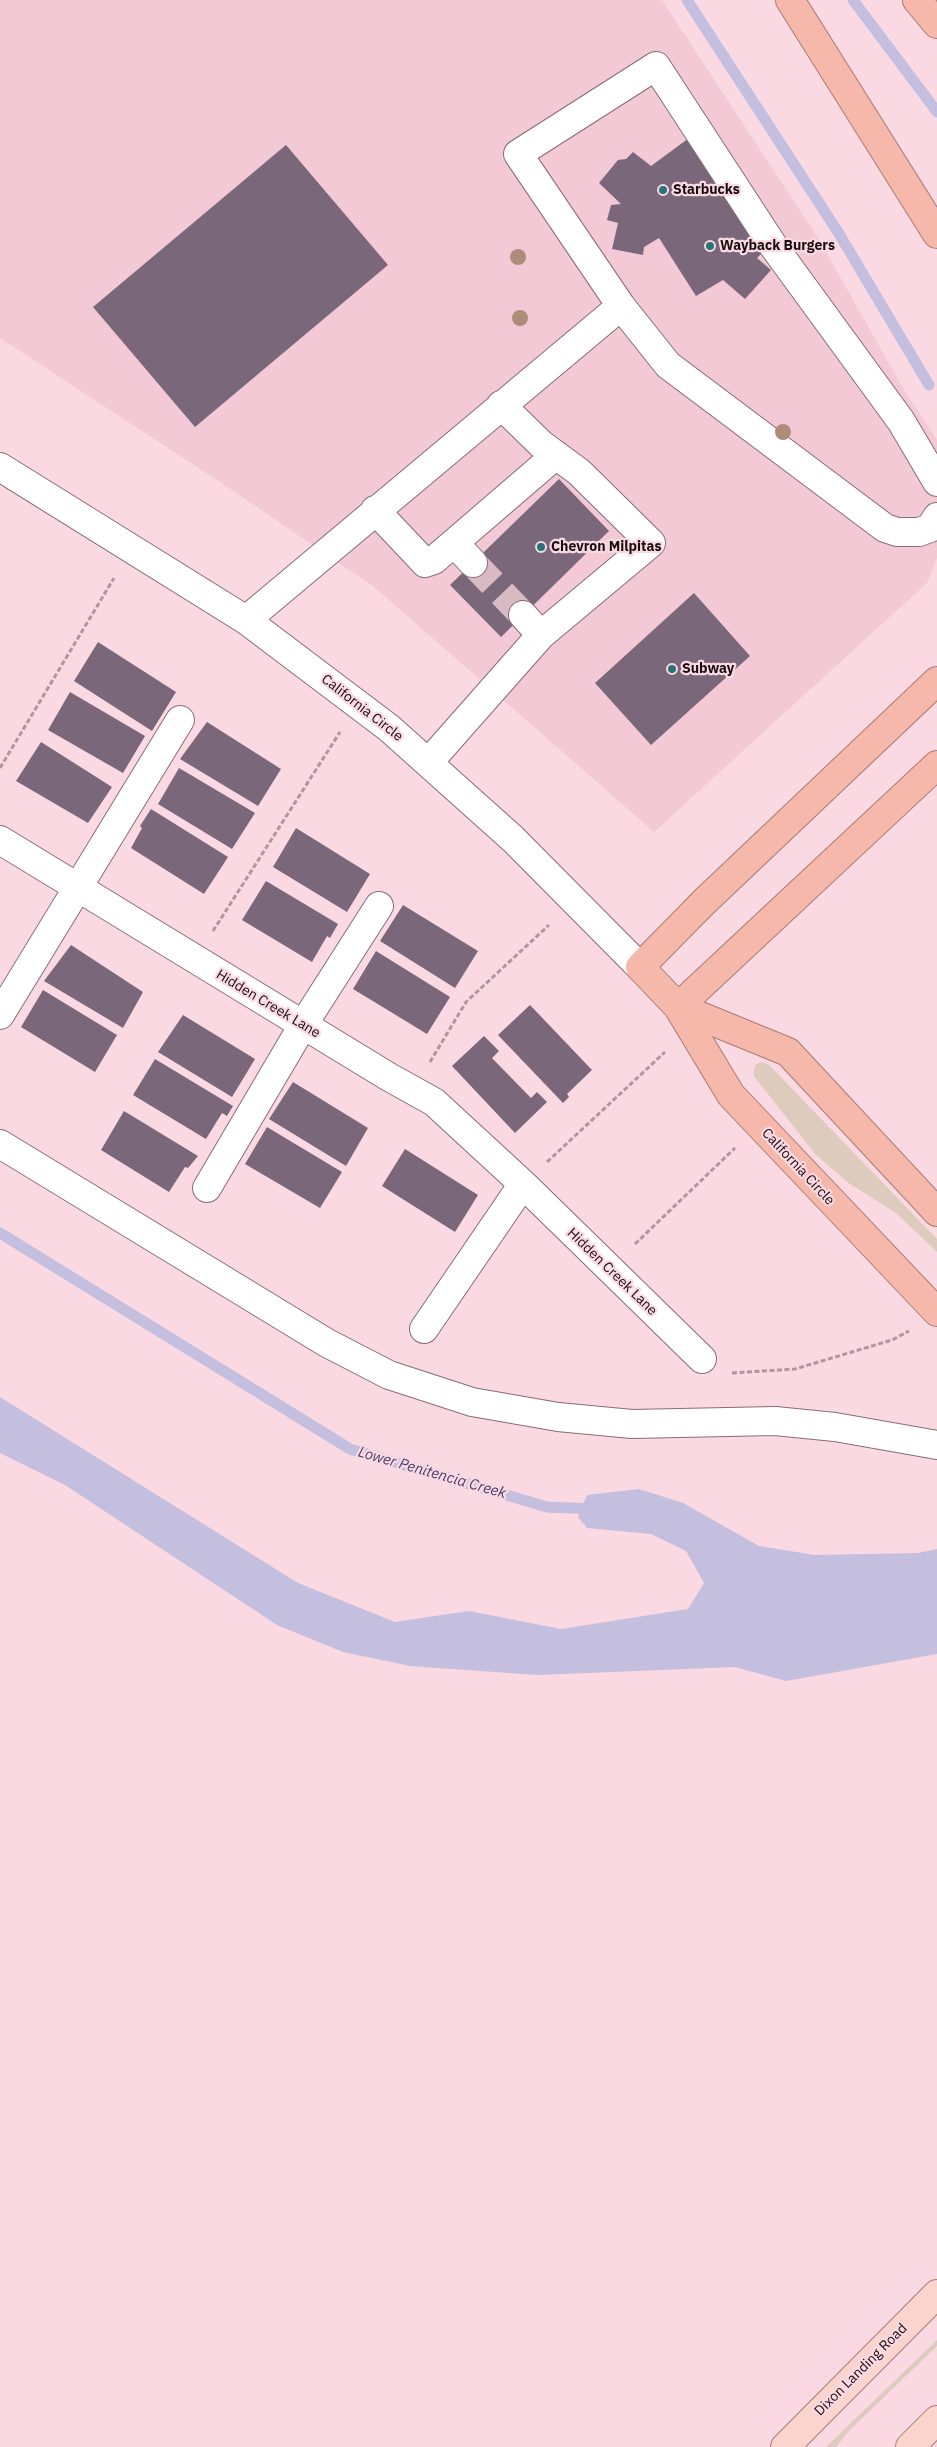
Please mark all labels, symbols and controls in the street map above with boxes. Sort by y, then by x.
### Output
place label: Starbucks [673,182,740,198]
marker: Starbucks [657,184,669,196]
place label: Wayback Burgers [720,238,835,254]
marker: Wayback Burgers [704,240,716,252]
place label: Chevron Milpitas [551,539,661,555]
marker: Chevron Milpitas [535,541,547,553]
place label: Subway [682,661,734,677]
marker: Subway [666,663,678,675]
street label: California Circle [318,671,406,745]
street label: Hidden Creek Lane [213,966,323,1042]
street label: California Circle [758,1125,838,1209]
street label: Hidden Creek Lane [564,1225,660,1319]
water label: Lower Penitencia Creek [356,1443,508,1503]
street label: Dixon Landing Road [811,2320,911,2420]

